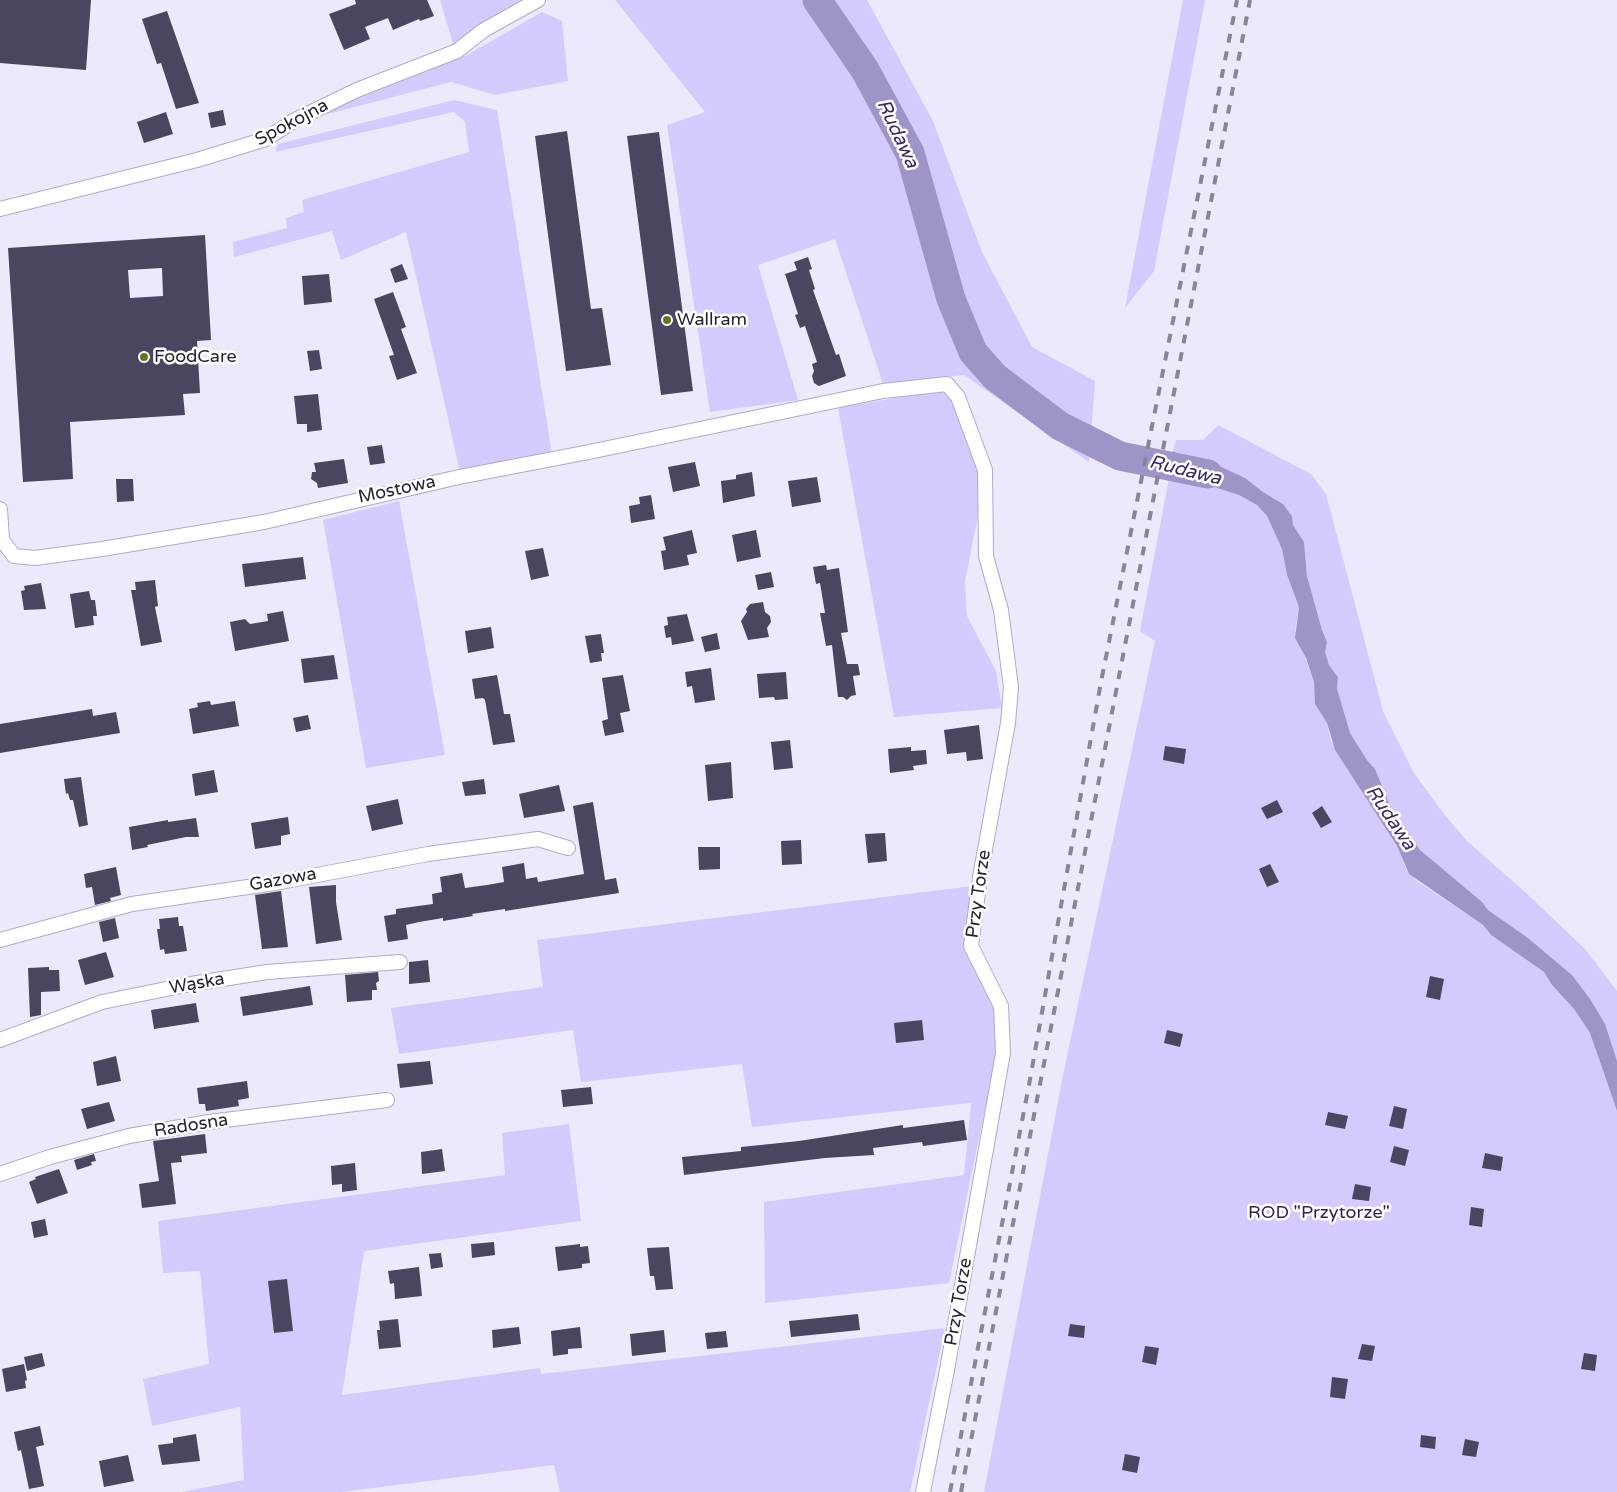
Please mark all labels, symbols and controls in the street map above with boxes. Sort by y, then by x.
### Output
street label: Spokojna [252,95,332,151]
water label: Rudawa [871,96,923,172]
place label: Wallram [677,309,747,331]
marker: Wallram [661,314,673,326]
place label: FoodCare [154,346,237,368]
marker: FoodCare [138,351,150,363]
water label: Rudawa [1147,451,1223,491]
street label: Mostowa [356,471,438,509]
water label: Rudawa [1360,781,1420,855]
street label: Przy Torze [962,848,996,940]
street label: Gazowa [248,863,318,897]
street label: Wąska [168,969,226,999]
street label: Radosna [152,1109,230,1143]
park label: ROD "Przytorze" [1248,1202,1390,1224]
street label: Przy Torze [941,1256,977,1348]

